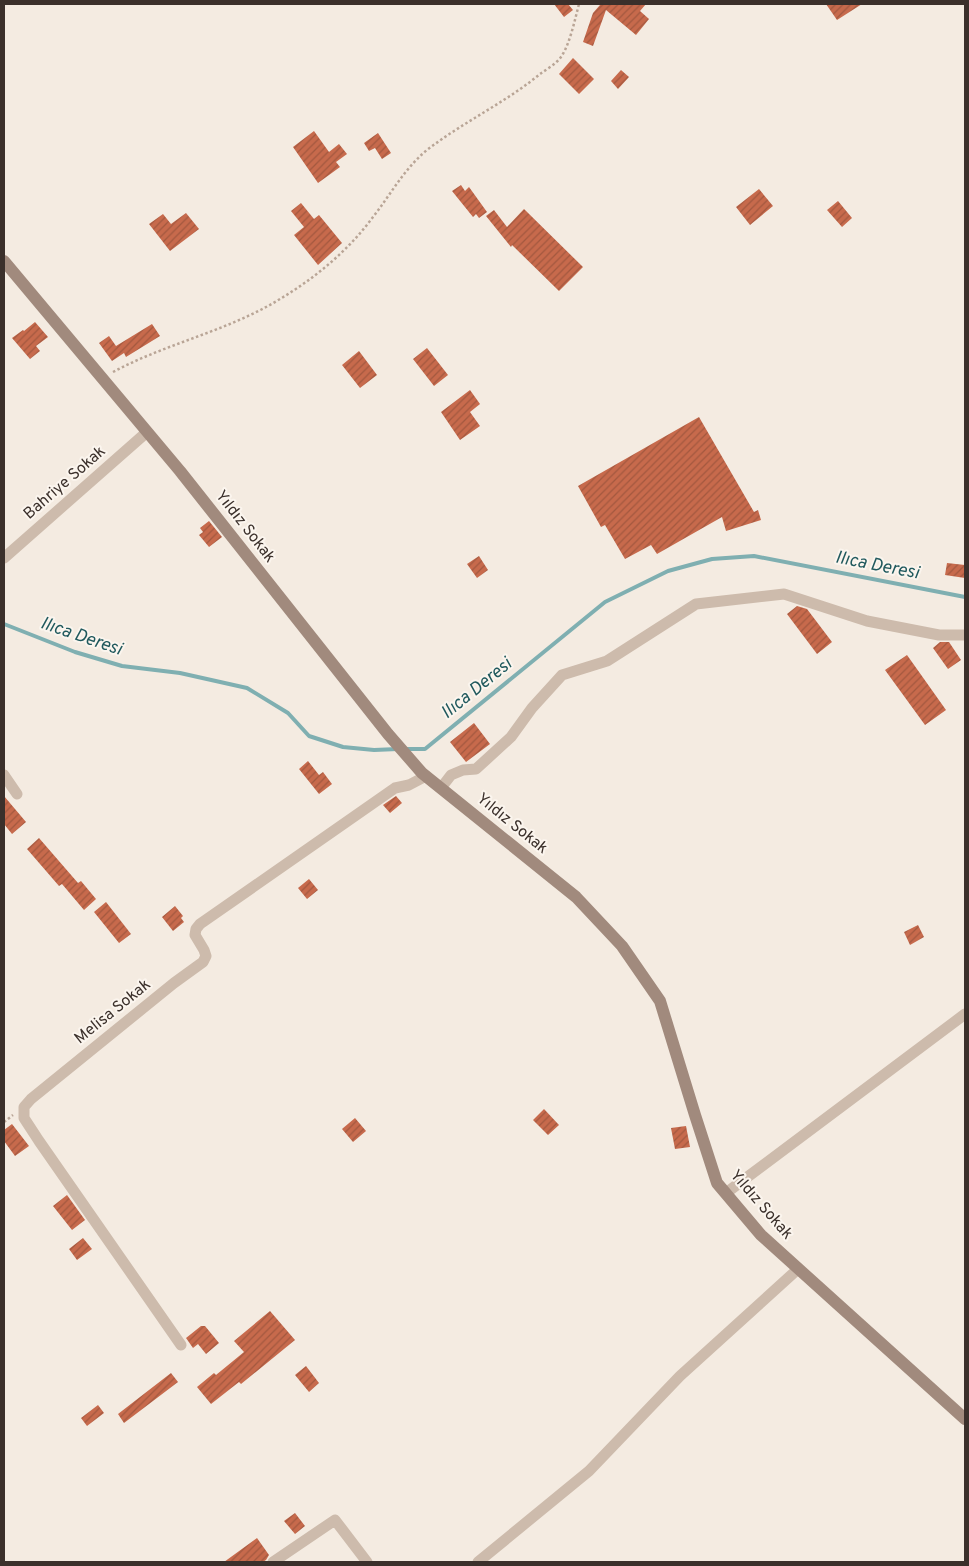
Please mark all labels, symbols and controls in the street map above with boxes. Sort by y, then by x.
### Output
street label: Bahriye Sokak [20,442,110,524]
street label: Yıldız Sokak [211,487,279,567]
water label: Ilıca Deresi [833,547,922,586]
water label: Ilıca Deresi [37,612,126,662]
water label: Ilıca Deresi [437,652,518,725]
street label: Yıldız Sokak [472,789,552,859]
street label: Melisa Sokak [71,975,155,1049]
street label: Yıldız Sokak [725,1166,797,1244]

